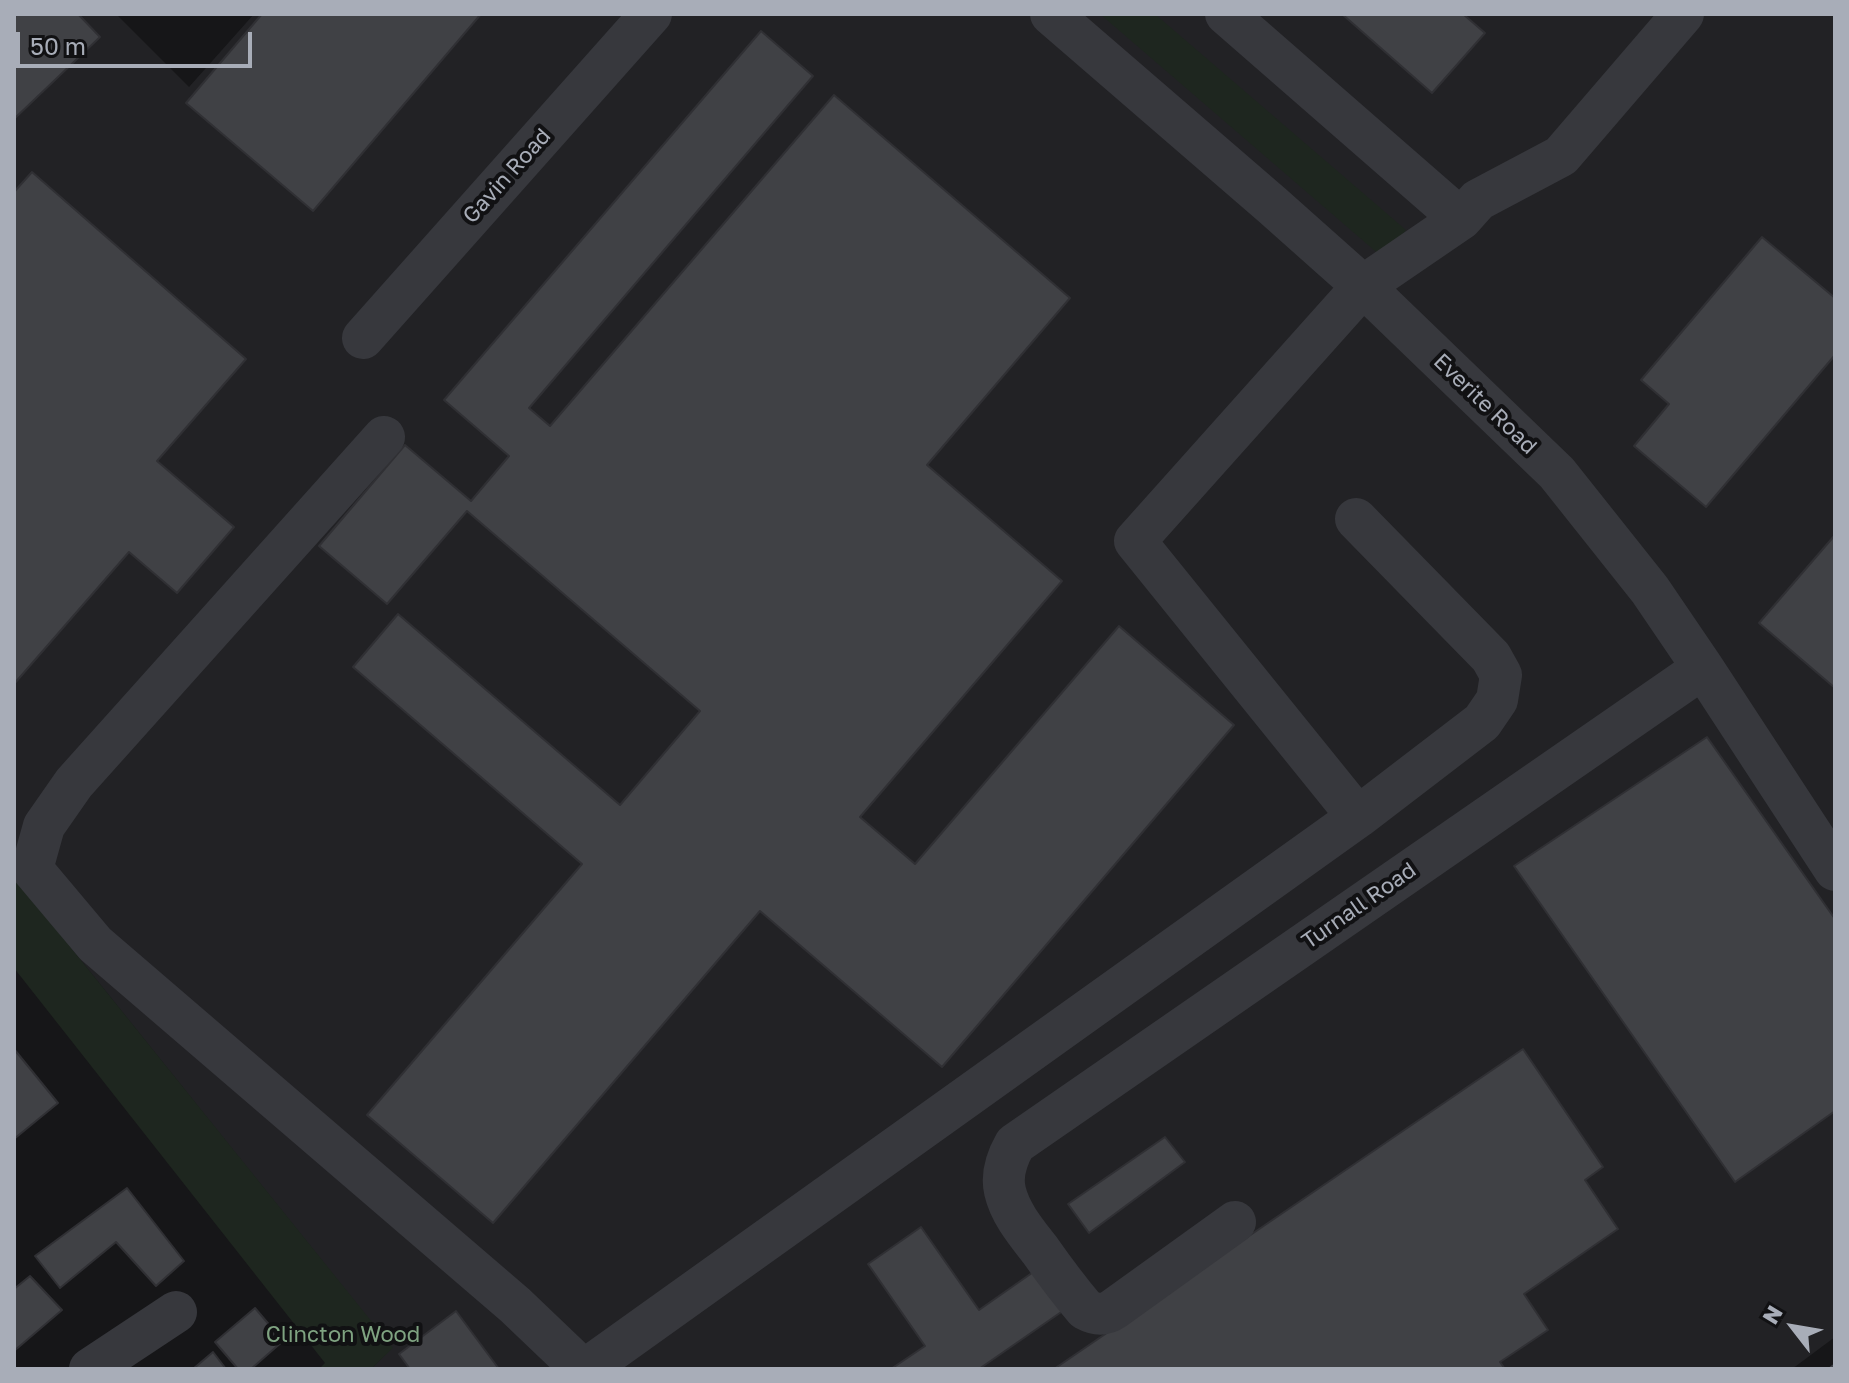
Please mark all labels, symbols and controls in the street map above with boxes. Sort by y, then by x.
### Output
scale bar [20,16,256,66]
text: 50 m [30,31,86,60]
street label: Gavin Road [457,123,557,229]
street label: Everite Road [1428,348,1542,460]
street label: Turnall Road [1297,857,1421,955]
north arrow [1753,1287,1833,1367]
text: N [1756,1300,1788,1329]
park label: Clincton Wood [266,1322,420,1348]

